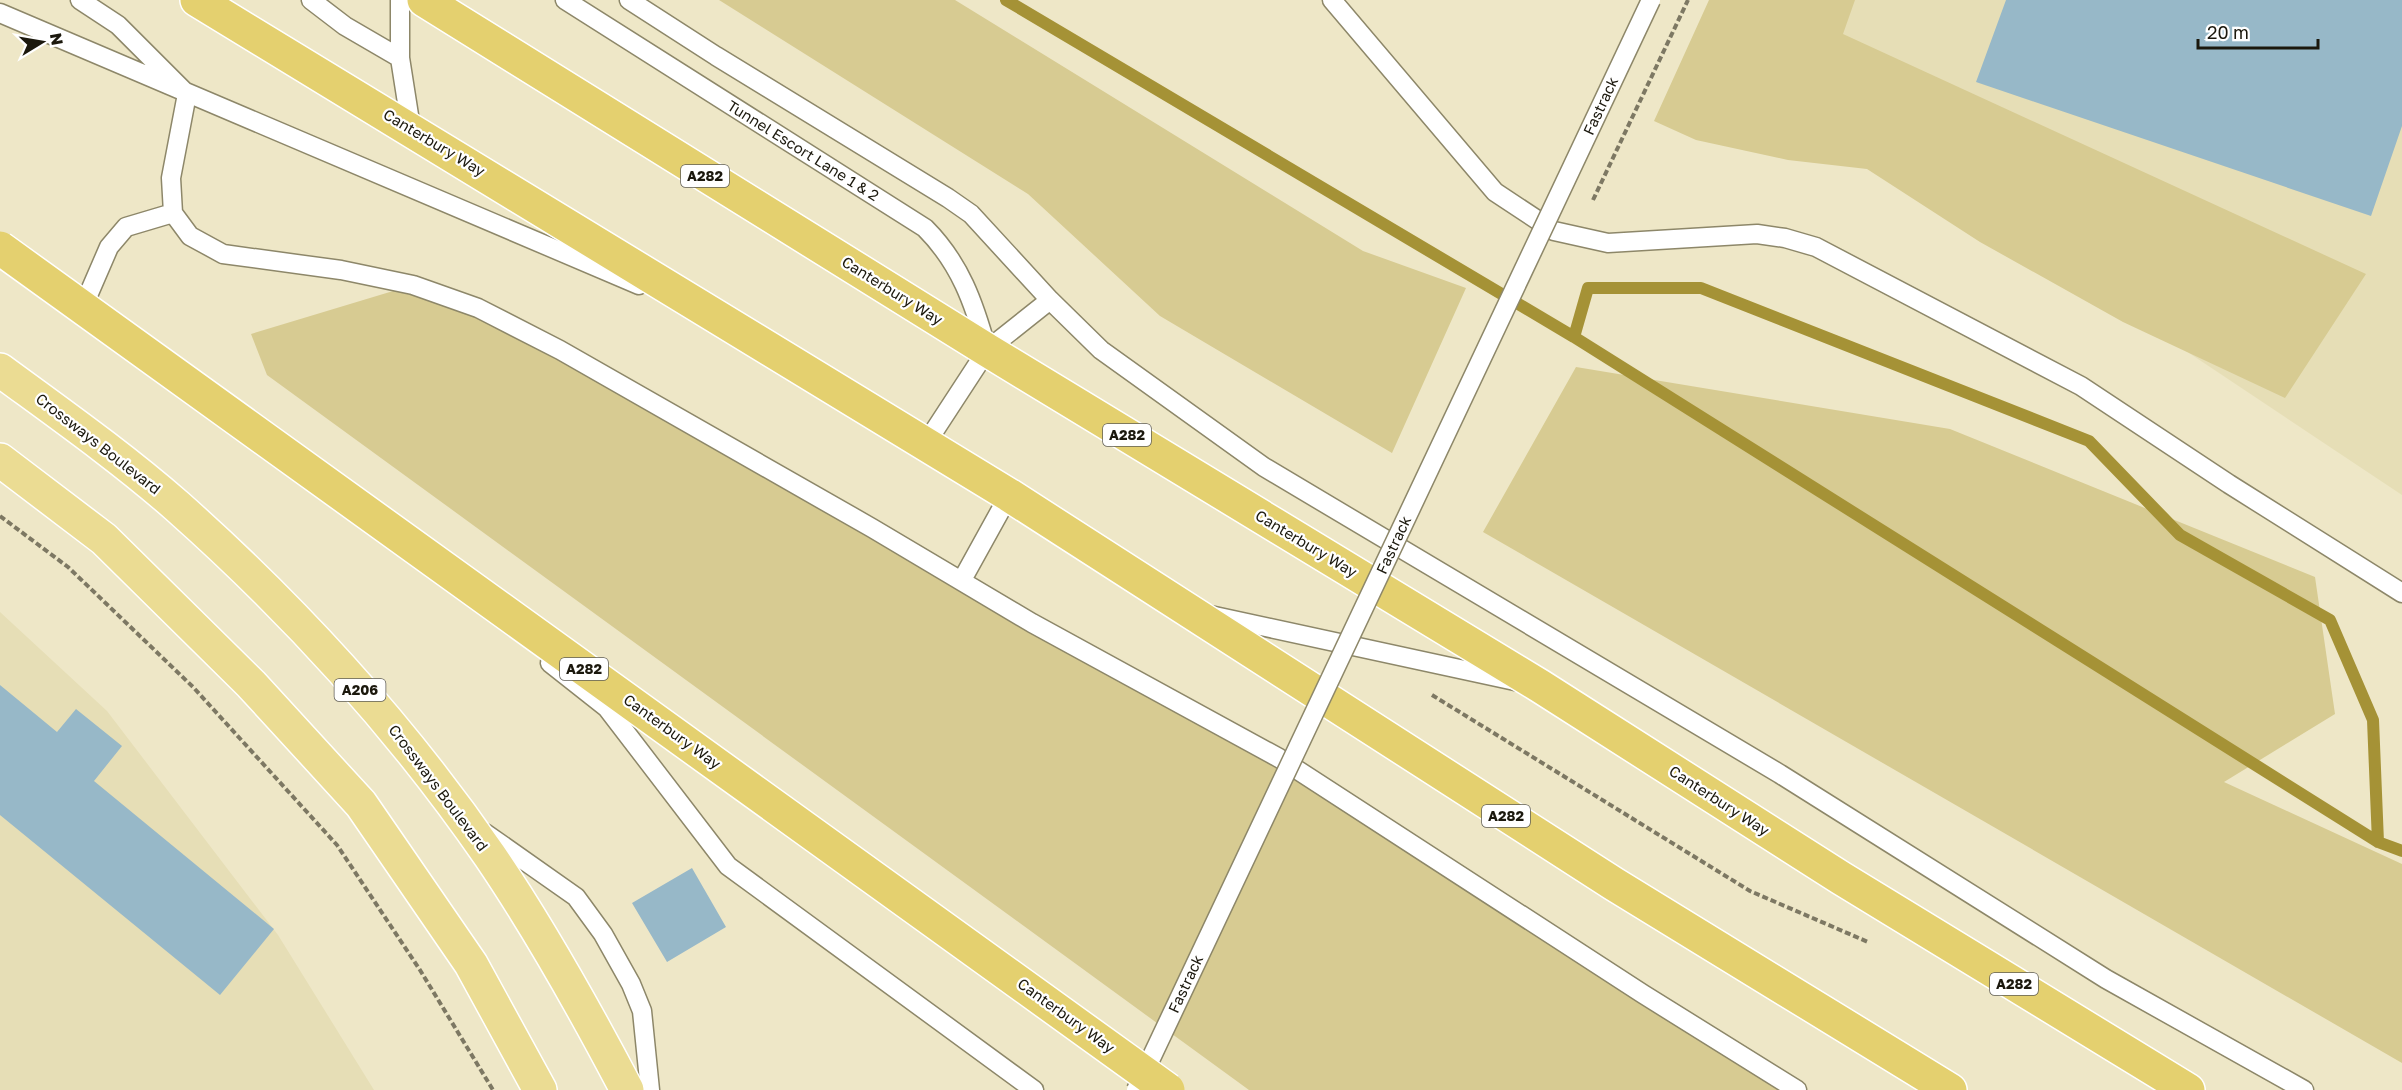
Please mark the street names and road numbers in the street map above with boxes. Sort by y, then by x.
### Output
street label: Fastrack [1579,73,1622,137]
street label: Tunnel Escort Lane 1 & 2 [724,96,883,204]
street label: Canterbury Way [380,105,489,180]
road number: A282 [681,165,729,187]
street label: Canterbury Way [839,252,947,329]
street label: Crossways Boulevard [33,389,165,498]
road number: A282 [1103,424,1151,446]
street label: Canterbury Way [1252,506,1361,581]
street label: Fastrack [1372,512,1415,576]
road number: A282 [560,658,608,680]
road number: A206 [334,679,386,701]
street label: Canterbury Way [621,690,725,773]
street label: Crossways Boulevard [385,721,492,854]
street label: Canterbury Way [1666,761,1773,839]
road number: A282 [1482,805,1530,827]
street label: Fastrack [1164,951,1207,1015]
road number: A282 [1990,973,2038,995]
street label: Canterbury Way [1015,974,1119,1057]

